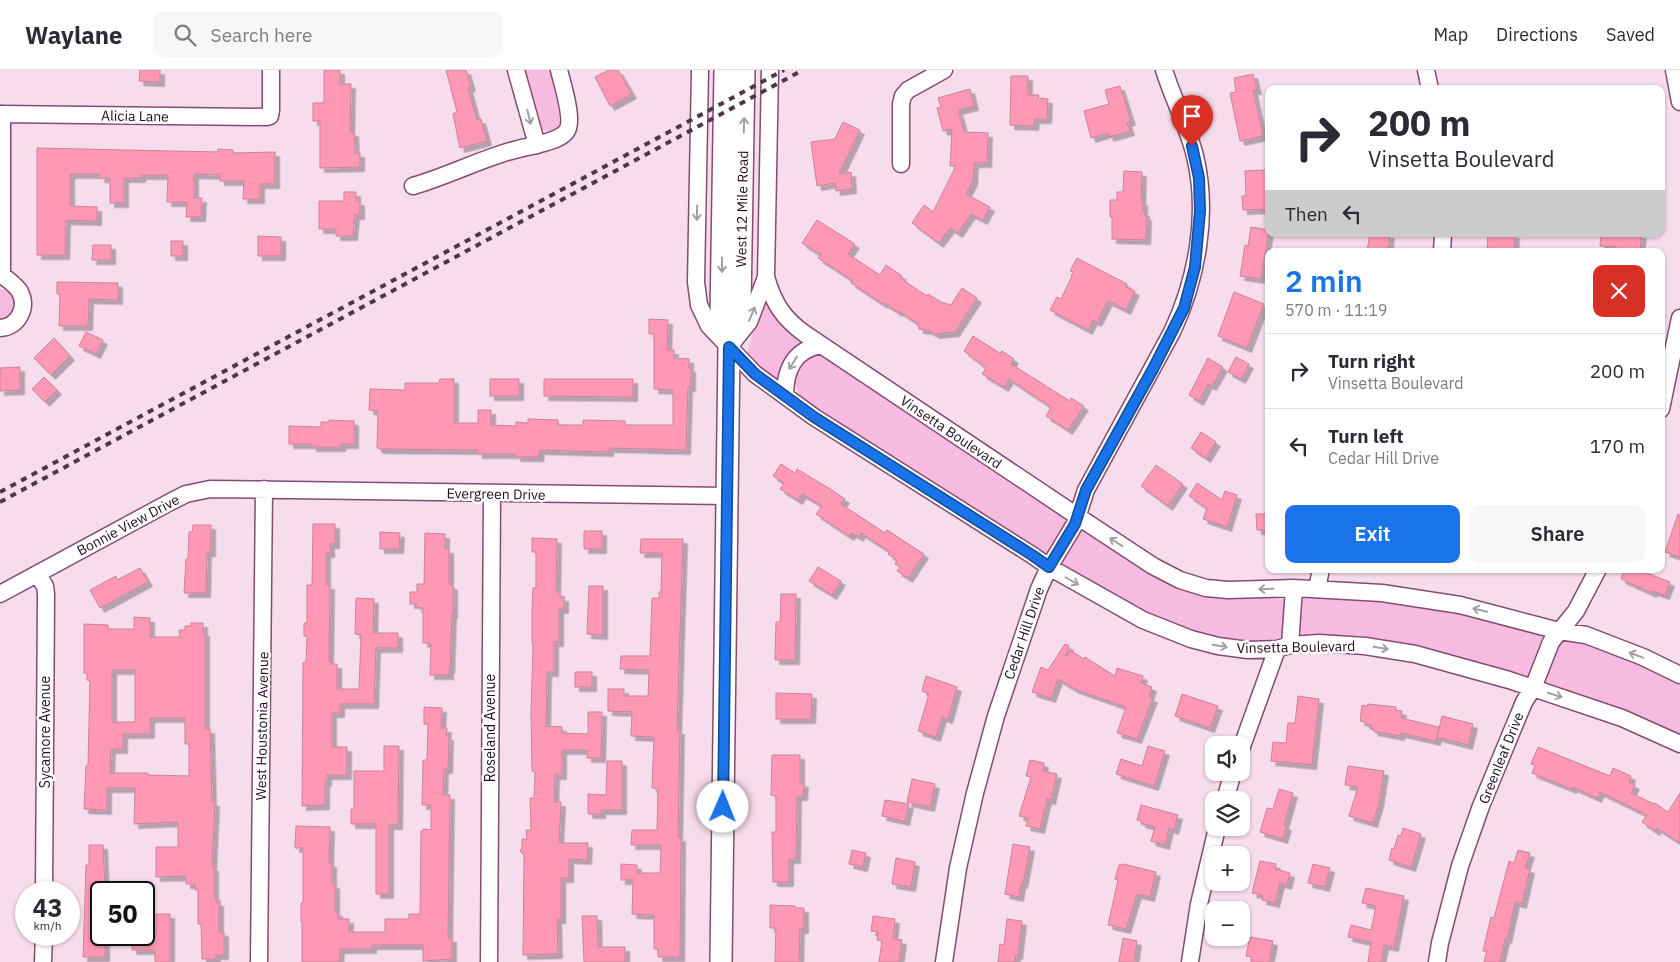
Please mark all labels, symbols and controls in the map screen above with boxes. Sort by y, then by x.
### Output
search box [153,12,503,57]
text: Waylane [25,19,123,51]
icon: search [171,21,199,49]
text: Search here [211,23,312,47]
text: Map [1433,23,1468,46]
text: Directions [1496,23,1578,46]
text: Saved [1606,23,1655,46]
pin [1171,95,1213,146]
text: 200 m [1368,100,1471,146]
icon: arrive [1178,102,1206,130]
icon: right [1285,105,1350,170]
street label: Alicia Lane [101,106,169,126]
one-way arrow [524,109,534,125]
one-way arrow [739,117,749,133]
text: Vinsetta Boulevard [1368,144,1555,173]
street label: West 12 Mile Road [732,150,752,268]
icon: left [1338,200,1366,228]
text: Then [1285,202,1328,226]
one-way arrow [693,205,702,221]
one-way arrow [717,256,727,272]
text: 2 min [1285,261,1363,300]
button: close [1593,265,1645,317]
text: 570 m · 11:19 [1285,300,1387,320]
one-way arrow [748,307,757,322]
text: Turn right [1328,349,1415,373]
one-way arrow [788,356,799,370]
icon: right [1285,357,1313,385]
text: 200 m [1590,359,1645,383]
text: Vinsetta Boulevard [1328,373,1464,393]
street label: Vinsetta Boulevard [897,391,1005,473]
text: Turn left [1328,424,1404,448]
icon: left [1285,432,1313,460]
text: 170 m [1590,434,1645,458]
text: Cedar Hill Drive [1328,448,1439,468]
street label: Evergreen Drive [446,484,546,504]
street label: Bonnie View Drive [74,490,183,560]
button: Exit [1285,505,1460,563]
button: Share [1470,505,1645,563]
one-way arrow [1109,536,1123,547]
one-way arrow [1065,576,1079,586]
street label: Cedar Hill Drive [1000,584,1048,682]
one-way arrow [1259,584,1275,593]
one-way arrow [1472,605,1488,614]
street label: Vinsetta Boulevard [1237,637,1355,657]
one-way arrow [1211,642,1227,652]
one-way arrow [1373,644,1389,654]
one-way arrow [1628,649,1643,658]
street label: West Houstonia Avenue [252,651,272,801]
street label: Roseland Avenue [481,673,499,782]
street label: Sycamore Avenue [36,675,54,788]
one-way arrow [1546,691,1562,701]
street label: Greenleaf Drive [1474,709,1528,807]
map controls [1205,736,1250,946]
button: sound [1205,736,1250,781]
position arrow [696,780,748,832]
button: layers [1205,791,1250,836]
button: + [1205,846,1250,891]
speed limit sign: 50 [90,881,155,946]
text: 43 [32,891,63,924]
button: − [1205,901,1250,946]
text: km/h [33,918,62,933]

